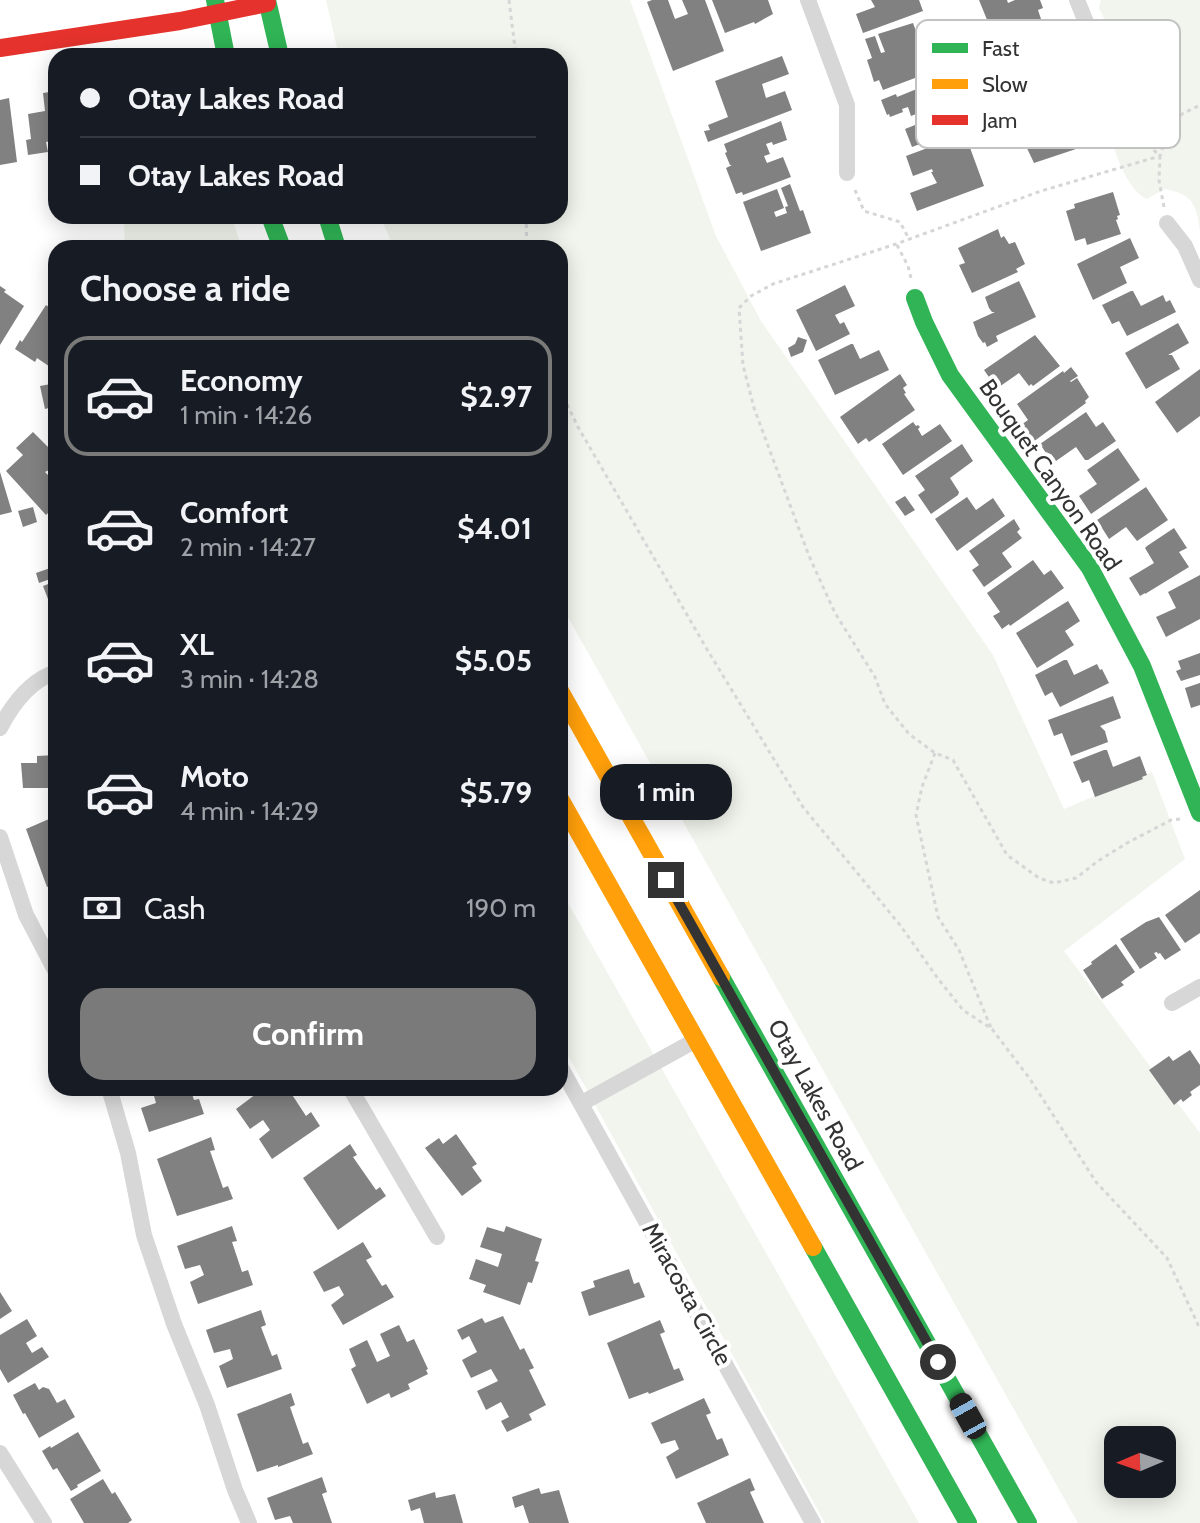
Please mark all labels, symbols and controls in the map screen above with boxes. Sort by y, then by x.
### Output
legend [916,20,1180,148]
text: Fast [982,35,1020,62]
text: Slow [982,71,1028,98]
text: Otay Lakes Road [128,80,344,117]
text: Jam [981,107,1017,134]
text: Otay Lakes Road [128,157,344,194]
text: Choose a ride [80,266,290,310]
icon: car [84,360,156,432]
text: Economy [180,362,303,399]
street label: Bouquet Canyon Road [973,373,1127,576]
text: $2.97 [460,378,532,415]
text: 1 min · 14:26 [180,399,312,431]
icon: car [84,492,156,564]
text: Comfort [180,494,288,531]
text: $4.01 [457,510,532,547]
text: 2 min · 14:27 [180,531,316,563]
icon: car [84,624,156,696]
text: XL [180,626,214,663]
text: $5.05 [455,642,532,679]
text: 3 min · 14:28 [180,663,319,695]
icon: car [84,756,156,828]
text: Moto [180,758,249,795]
callout: 1 min [600,764,732,820]
text: $5.79 [460,774,532,811]
text: 1 min [637,776,695,808]
text: 4 min · 14:29 [180,795,319,827]
route end [648,862,684,898]
icon: cash [80,886,124,930]
text: Cash [144,890,206,927]
text: 190 m [466,892,536,924]
button: Confirm [80,988,536,1080]
street label: Otay Lakes Road [762,1014,869,1176]
street label: Miracosta Circle [636,1217,739,1370]
route start [920,1344,956,1380]
car [946,1389,990,1443]
north arrow [1104,1426,1176,1498]
map controls [1104,1426,1176,1498]

